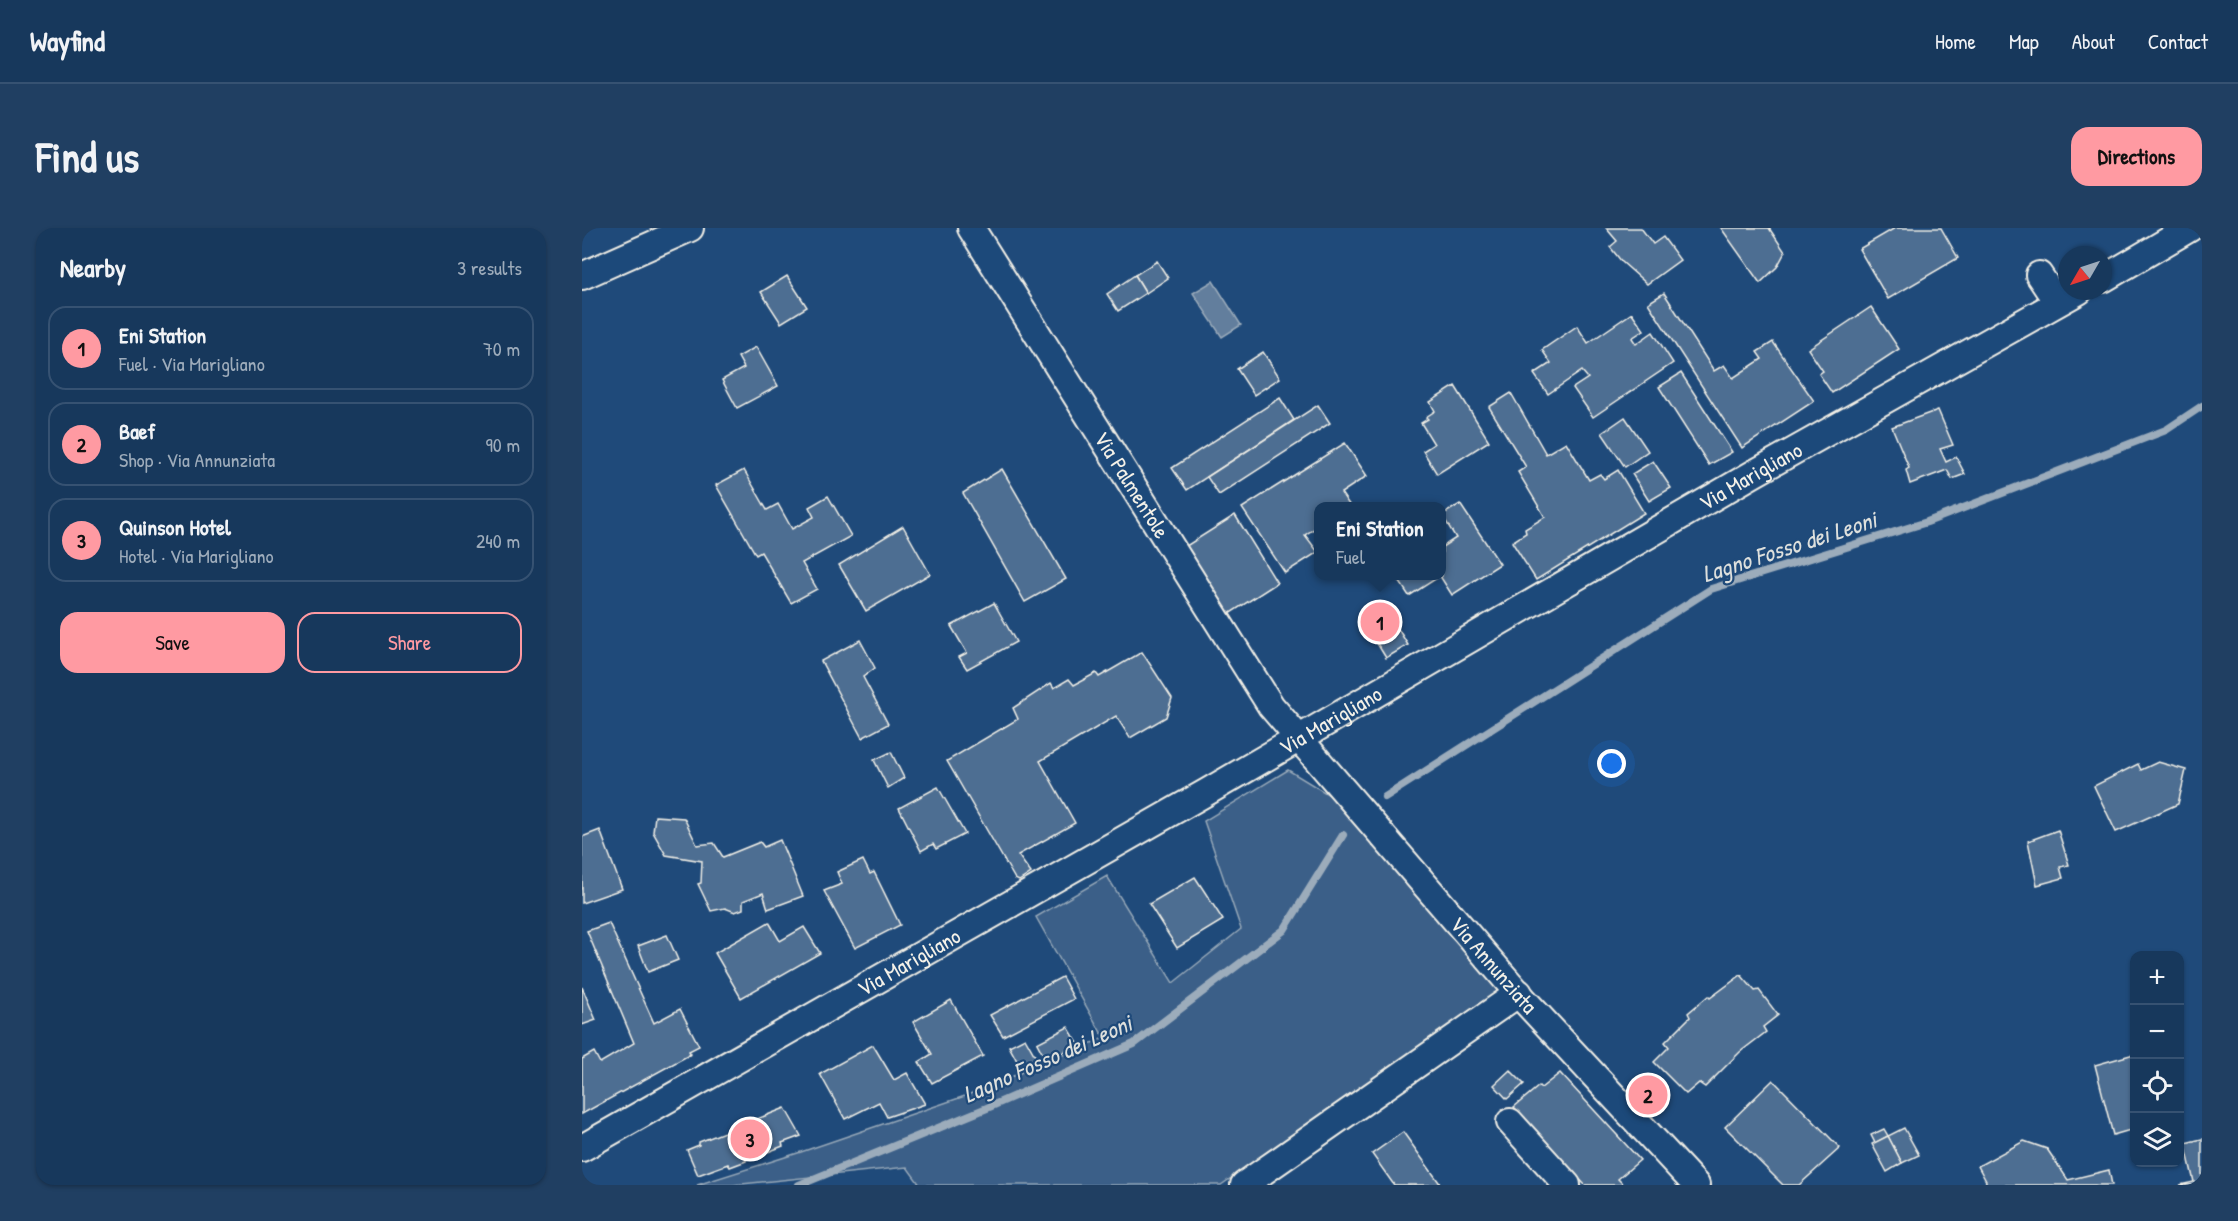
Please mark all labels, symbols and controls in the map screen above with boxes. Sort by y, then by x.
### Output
text: Wayfind [30,22,105,60]
text: Home [1935,27,1976,56]
text: Map [2009,27,2039,56]
text: About [2072,27,2115,56]
text: Contact [2148,27,2208,56]
button: Directions [2071,127,2202,186]
text: Find us [36,128,139,185]
north arrow [2058,246,2112,300]
text: Nearby [60,250,126,285]
text: 3 results [457,254,522,281]
text: Eni Station [119,320,206,350]
text: 1 [78,335,85,362]
text: 70 m [483,335,520,362]
text: Fuel · Via Marigliano [119,350,265,377]
text: Baef [119,416,155,446]
street label: Via Palmentole [1087,425,1177,544]
text: 2 [77,431,86,458]
text: 90 m [486,431,520,458]
street label: Via Marigliano [1693,434,1808,517]
text: Shop · Via Annunziata [119,446,275,473]
popup [1314,502,1446,580]
water label: Lagno Fosso dei Leoni [1698,502,1883,590]
text: Quinson Hotel [119,512,231,542]
text: Eni Station [1336,513,1424,543]
text: 3 [77,527,86,554]
text: 240 m [476,527,520,554]
text: Hotel · Via Marigliano [119,542,274,569]
text: Fuel [1336,543,1365,570]
pin: 1 [1360,600,1400,644]
button: Save [60,612,285,673]
button: Share [297,612,522,673]
street label: Via Marigliano [1273,678,1387,762]
your location [1597,749,1626,778]
street label: Via Annunziata [1443,910,1544,1020]
street label: Via Marigliano [852,921,966,1003]
map controls [2130,951,2184,1167]
button: + [2130,951,2184,1005]
water label: Lagno Fosso dei Leoni [958,1005,1139,1110]
button: − [2130,1005,2184,1059]
button: locate [2130,1059,2184,1113]
pin: 2 [1628,1072,1668,1118]
button: layers [2130,1113,2184,1167]
pin: 3 [730,1116,770,1162]

